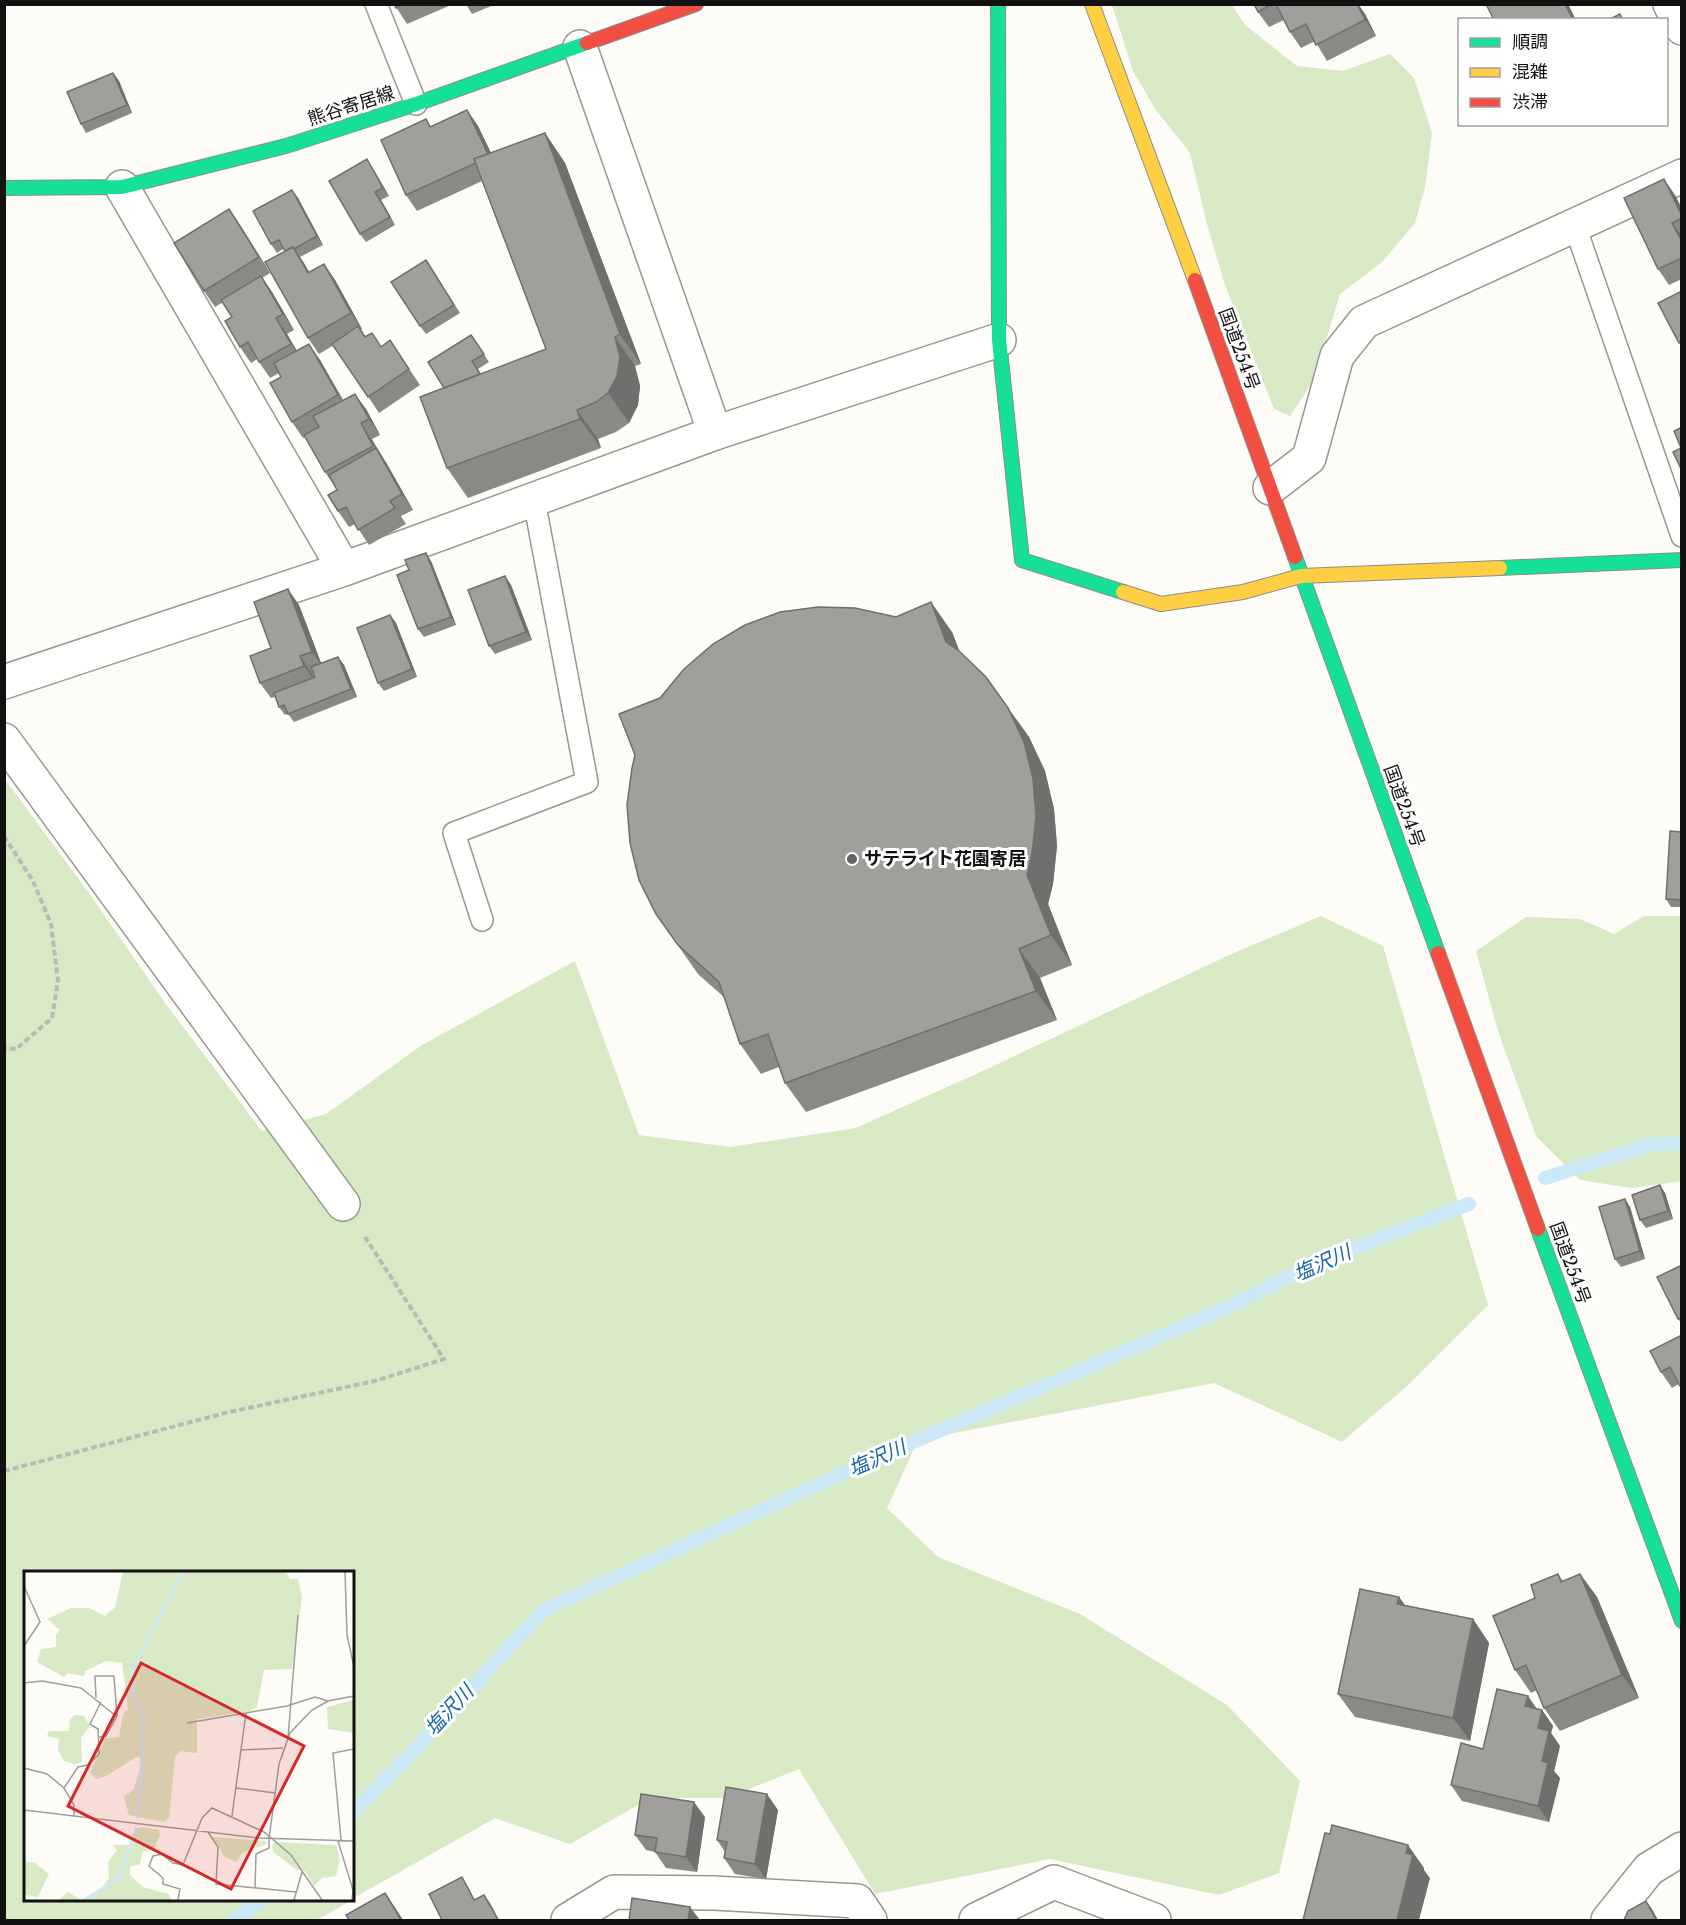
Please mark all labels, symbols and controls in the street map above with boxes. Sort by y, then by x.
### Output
legend [1458,18,1668,126]
text: 順調 [1512,31,1548,53]
text: 混雑 [1512,61,1548,83]
street label: 熊谷寄居線 [305,82,397,130]
text: 渋滞 [1512,91,1548,113]
street label: 国道254号 [1214,305,1264,393]
street label: 国道254号 [1379,762,1429,850]
place label: サテライト花園寄居 [864,848,1026,870]
marker: サテライト花園寄居 [845,852,859,866]
street label: 国道254号 [1545,1219,1595,1307]
water label: 塩沢川 [1290,1239,1356,1286]
water label: 塩沢川 [845,1434,911,1481]
inset map [24,1571,354,1901]
water label: 塩沢川 [420,1678,480,1740]

